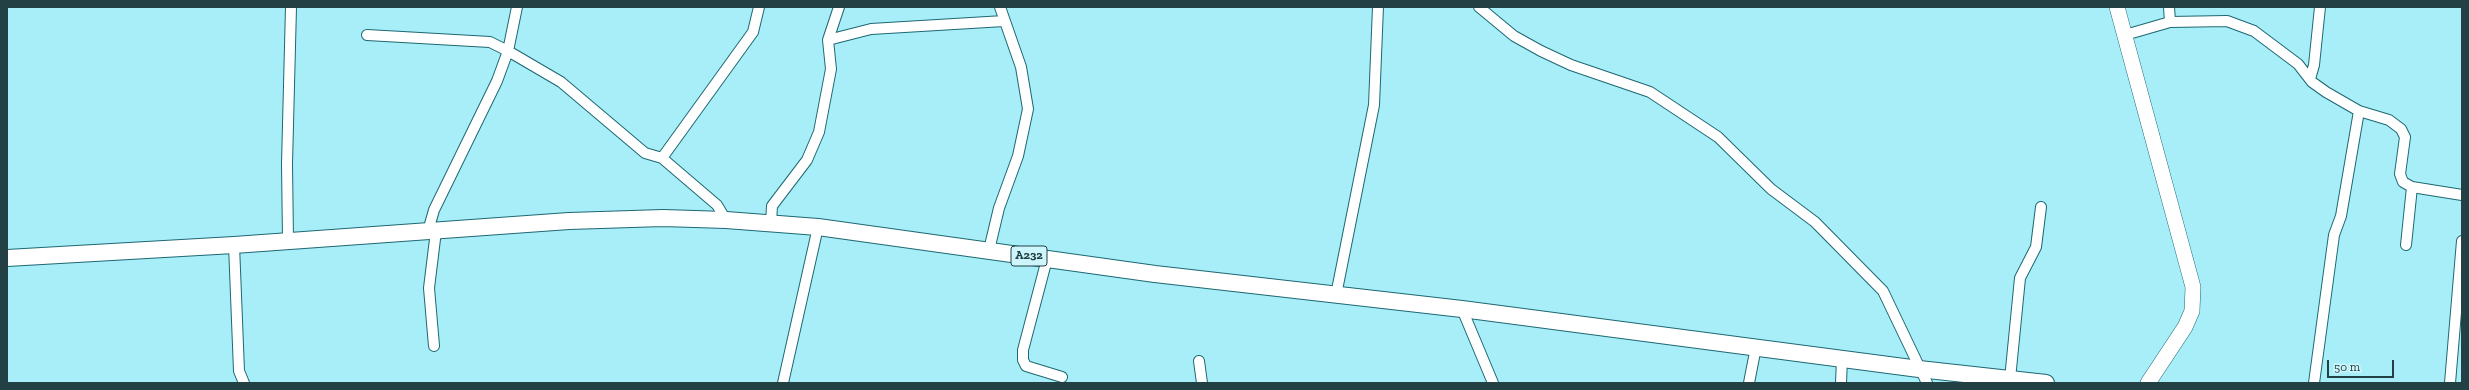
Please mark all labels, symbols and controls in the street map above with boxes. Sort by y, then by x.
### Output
road number: A232 [1011,246,1047,266]
scale bar [2329,352,2396,378]
text: 50 m [2334,360,2360,374]

